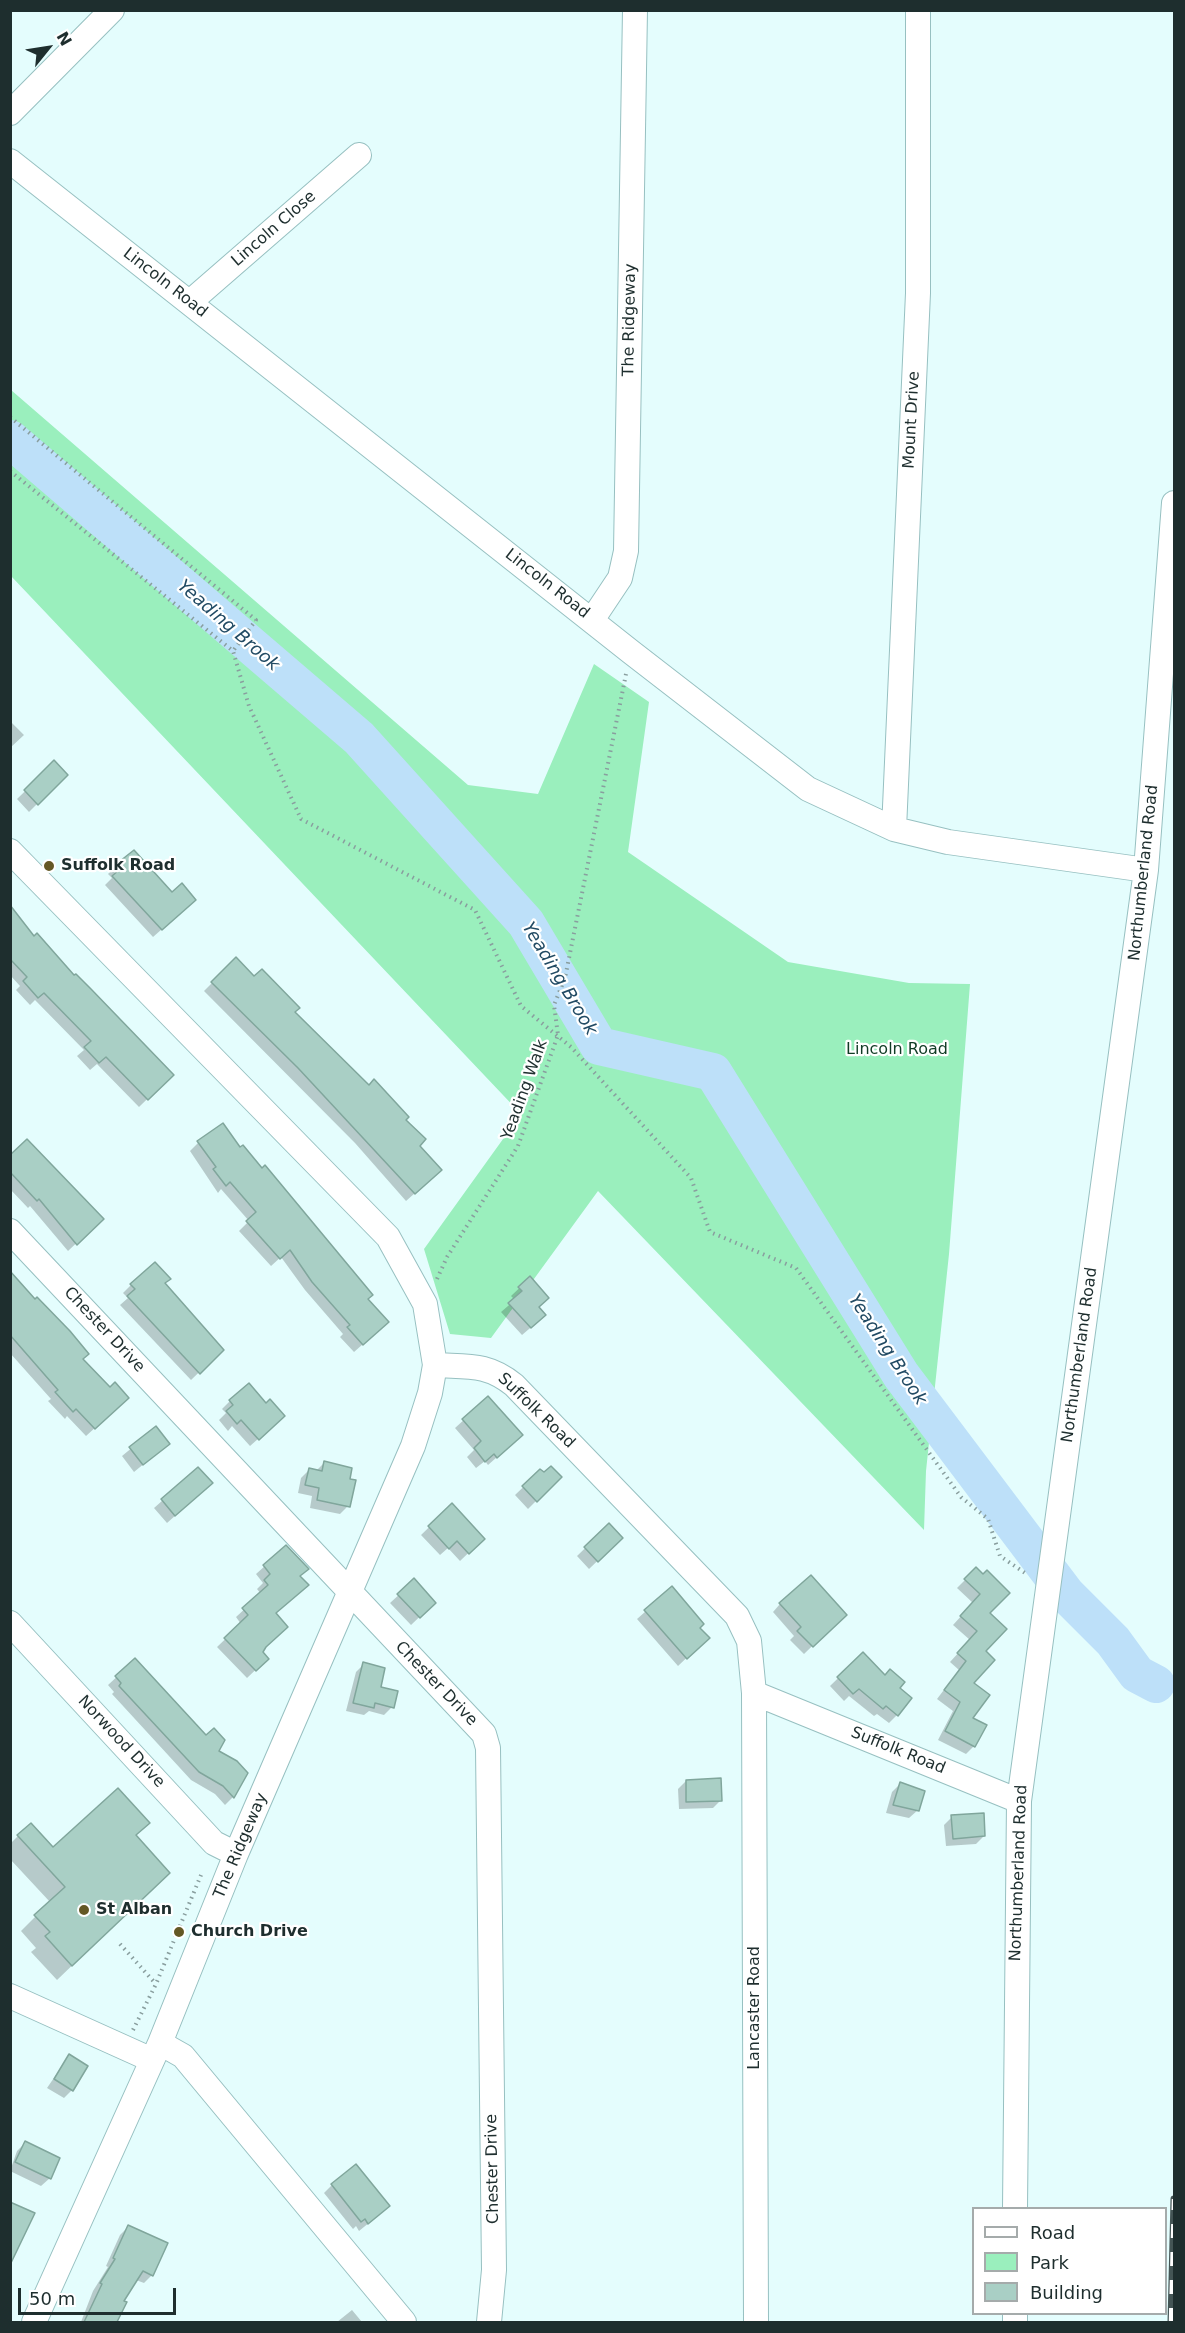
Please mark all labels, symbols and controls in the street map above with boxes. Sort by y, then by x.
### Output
north arrow [18,18,78,78]
text: N [52,28,76,49]
street label: Lincoln Close [228,187,320,271]
street label: Lincoln Road [119,244,211,322]
street label: The Ridgeway [619,263,641,377]
street label: Mount Drive [900,371,924,469]
street label: Lincoln Road [501,545,593,623]
water label: Yeading Brook [172,576,284,676]
street label: Northumberland Road [1125,784,1163,962]
place label: Suffolk Road [61,856,175,876]
marker: Suffolk Road [42,859,56,873]
water label: Yeading Brook [517,918,601,1040]
street label: Yeading Walk [498,1037,552,1143]
park label: Lincoln Road [846,1040,948,1060]
street label: Northumberland Road [1058,1266,1102,1444]
street label: Chester Drive [59,1283,149,1377]
water label: Yeading Brook [843,1290,931,1410]
street label: Suffolk Road [493,1369,579,1453]
street label: Chester Drive [391,1638,481,1730]
street label: Norwood Drive [73,1692,169,1792]
street label: Suffolk Road [848,1723,948,1779]
street label: Northumberland Road [1006,1784,1032,1962]
street label: The Ridgeway [210,1790,272,1902]
place label: St Alban [96,1900,172,1920]
marker: St Alban [77,1903,91,1917]
place label: Church Drive [191,1922,308,1942]
marker: Church Drive [172,1925,186,1939]
street label: Lancaster Road [745,1946,765,2070]
street label: Chester Drive [482,2114,504,2224]
legend [972,2207,1167,2315]
text: Road [1030,2222,1075,2243]
text: Park [1030,2252,1069,2273]
scale bar [21,2276,178,2314]
text: Building [1030,2282,1103,2303]
text: 50 m [29,2288,75,2309]

